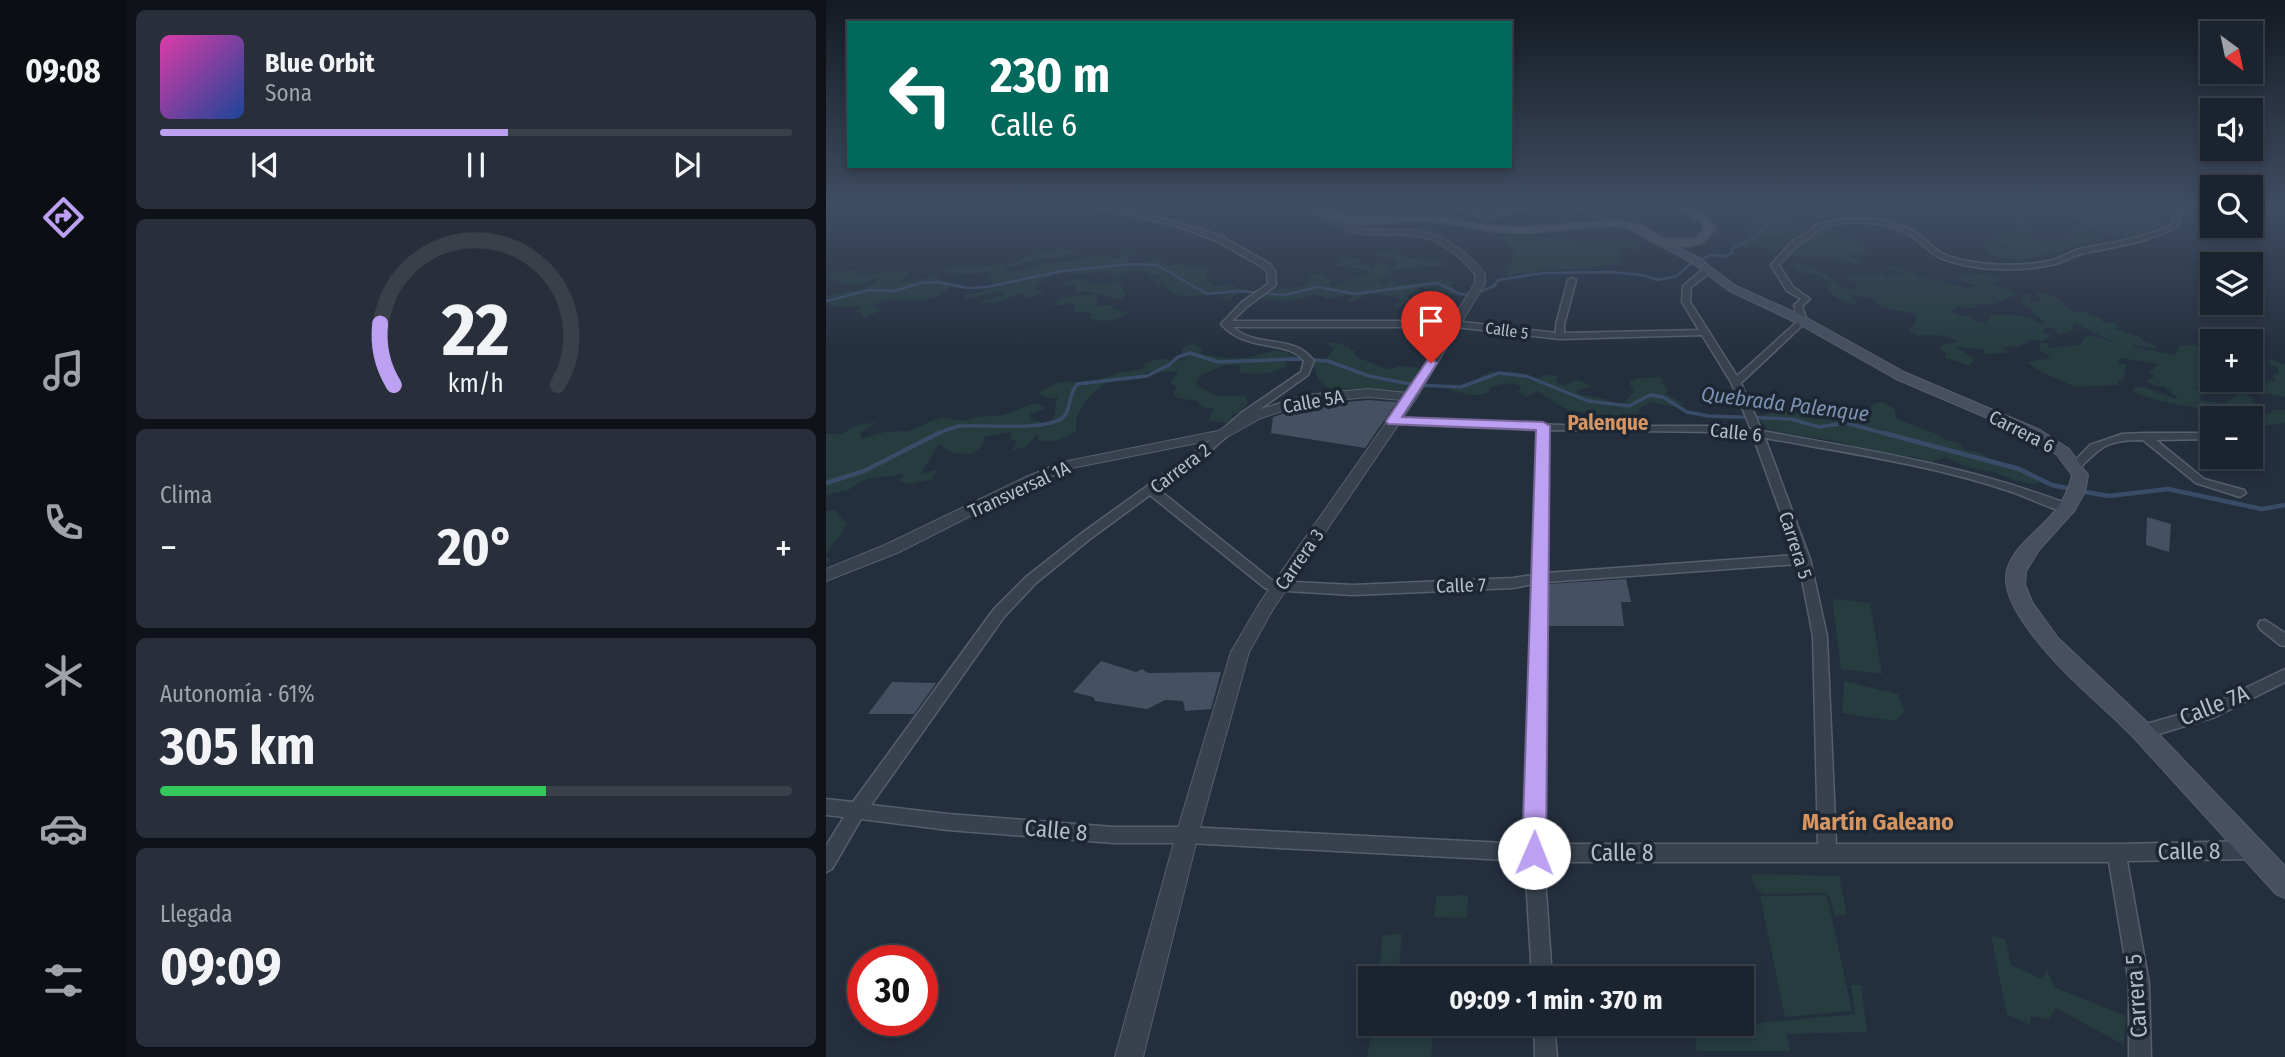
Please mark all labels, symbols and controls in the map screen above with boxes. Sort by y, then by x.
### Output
north arrow [2200,21,2263,84]
map controls [2200,21,2263,469]
text: 230 m [990,46,1110,105]
text: Blue Orbit [265,48,375,79]
icon: left [875,49,966,140]
text: 09:08 [25,52,101,90]
text: Sona [265,79,312,107]
button: sound [2200,98,2263,161]
text: Calle 6 [990,106,1077,144]
icon: previous [246,146,284,184]
icon: pause [457,146,495,184]
icon: next [668,146,706,184]
button: search [2200,175,2263,238]
icon: directions [39,193,88,242]
button: layers [2200,252,2263,315]
text: 22 [441,288,510,375]
pin [1401,291,1461,363]
icon: arrive [1412,302,1450,340]
street label: Calle 5 [1484,318,1530,343]
button: + [2200,329,2263,392]
icon: music [39,346,88,395]
text: km/h [448,369,504,399]
water label: Quebrada Palenque [1700,381,1870,427]
street label: Calle 5A [1281,385,1345,418]
street label: Carrera 6 [1985,405,2058,458]
button: − [2200,406,2263,469]
district label: Palenque [1568,410,1649,436]
street label: Calle 6 [1709,418,1763,447]
street label: Carrera 2 [1146,438,1215,498]
street label: Transversal 1A [965,456,1074,523]
text: Clima [160,481,212,509]
icon: phone [39,498,88,547]
street label: Carrera 5 [1774,509,1817,582]
text: 20° [438,516,514,579]
street label: Carrera 3 [1270,524,1329,594]
text: − [160,525,177,571]
text: + [775,525,792,571]
street label: Calle 7 [1436,573,1487,598]
icon: climate [39,651,88,700]
street label: Calle 7A [2175,679,2253,731]
text: Autonomía · 61% [160,680,315,708]
text: 305 km [160,715,315,778]
icon: car [39,804,88,853]
district label: Martín Galeano [1802,808,1954,836]
street label: Calle 8 [1024,813,1088,847]
position arrow [1497,816,1571,890]
street label: Calle 8 [2157,836,2221,866]
street label: Calle 8 [1591,839,1653,867]
text: Llegada [160,900,232,928]
text: 09:09 [160,935,282,998]
speed limit sign: 30 [847,945,938,1036]
street label: Carrera 5 [2119,953,2153,1039]
icon: filters [39,956,88,1005]
text: 09:09 · 1 min · 370 m [1449,985,1663,1016]

